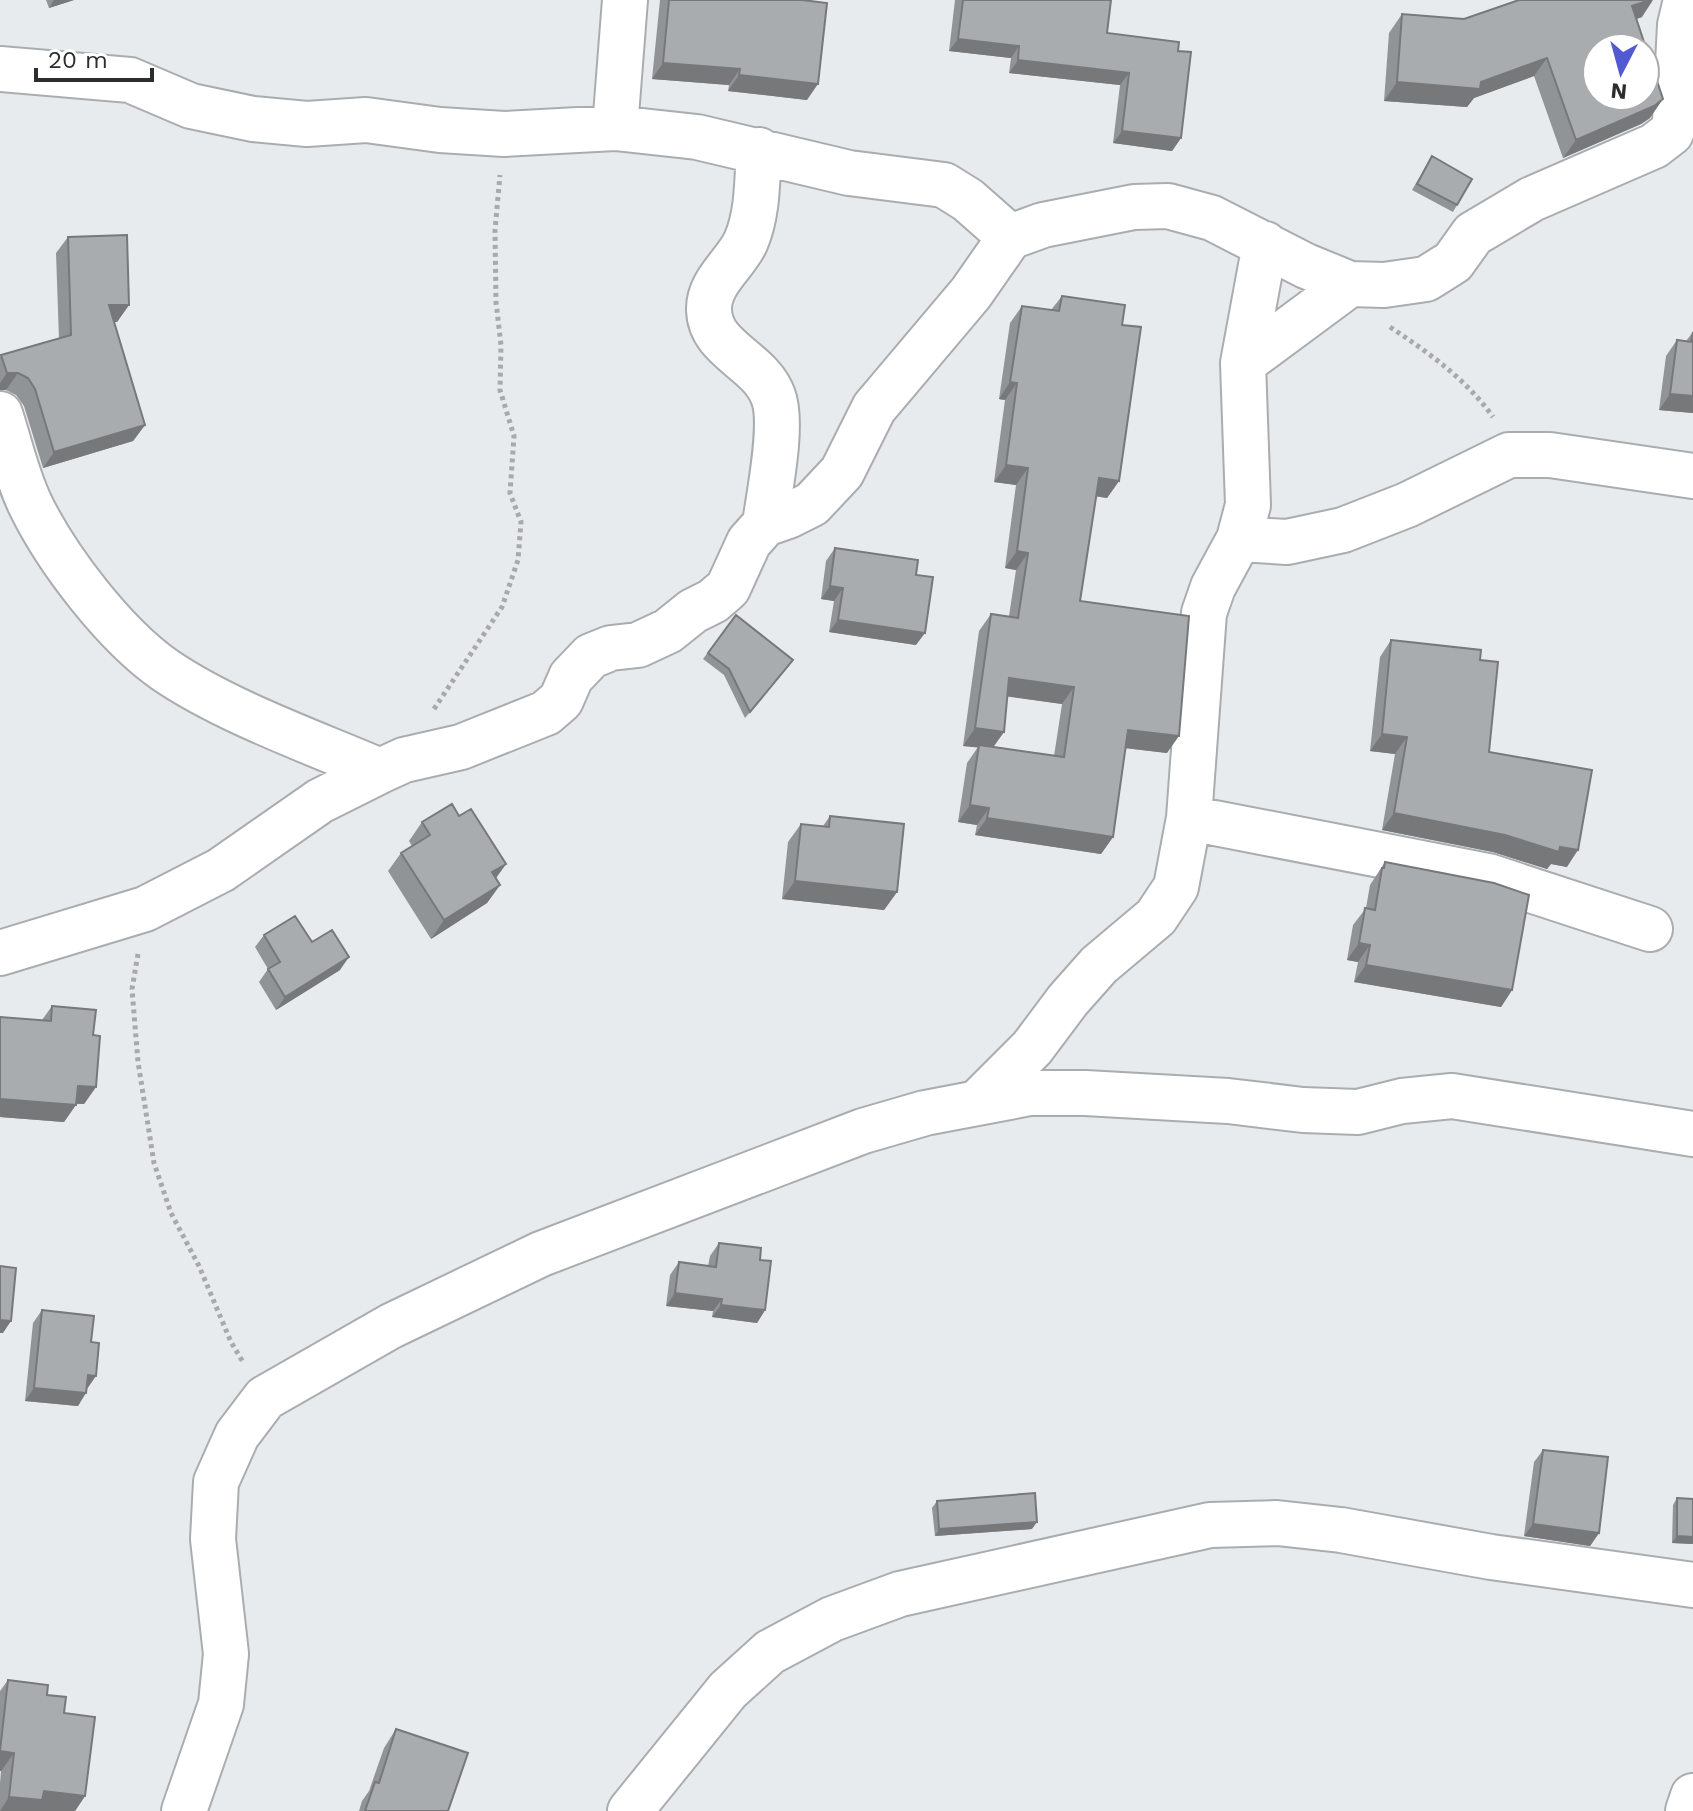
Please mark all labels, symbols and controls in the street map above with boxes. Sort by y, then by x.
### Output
scale bar [36,32,152,82]
north arrow [1581,32,1661,112]
text: 20 m [48,46,108,74]
text: N [1610,78,1628,105]

